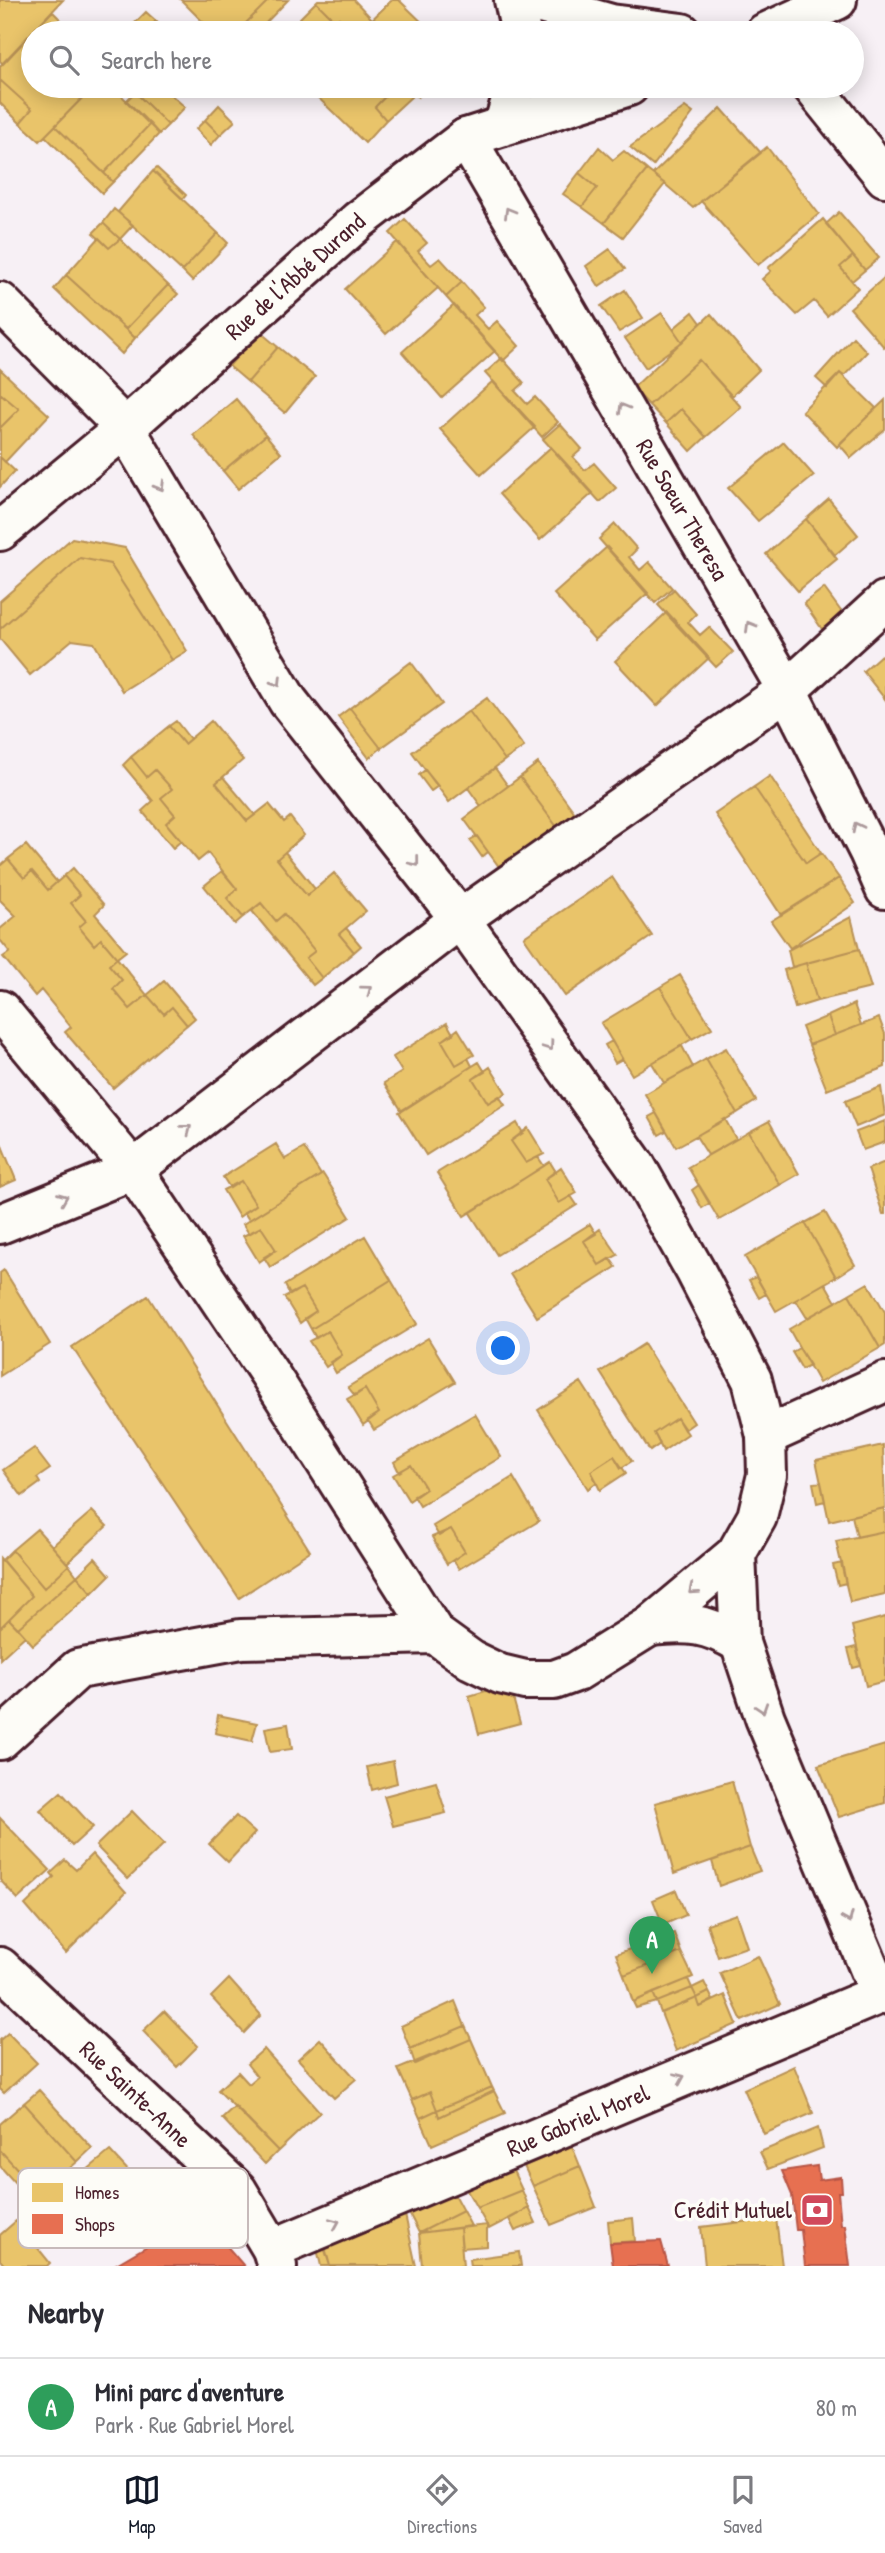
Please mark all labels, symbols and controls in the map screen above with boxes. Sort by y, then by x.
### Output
search box [21,21,864,98]
icon: search [45,41,83,79]
text: Search here [101,42,212,77]
street label: Rue de l'Abbé Durand [218,205,372,346]
one-way arrow [504,206,517,219]
one-way arrow [618,403,631,416]
street label: Rue Soeur Theresa [629,433,737,586]
one-way arrow [152,479,165,492]
one-way arrow [745,621,758,634]
one-way arrow [268,674,281,687]
one-way arrow [851,822,865,834]
one-way arrow [406,855,419,867]
one-way arrow [360,986,372,999]
one-way arrow [541,1038,553,1051]
one-way arrow [179,1124,192,1137]
one-way arrow [57,1193,69,1207]
your location [486,1331,520,1365]
one-way arrow [688,1582,701,1594]
one-way arrow [753,1702,768,1714]
one-way arrow [840,1912,854,1924]
pin: A [629,1916,675,1974]
street label: Rue Sainte-Anne [73,2033,199,2155]
one-way arrow [673,2072,685,2086]
street label: Rue Gabriel Morel [502,2075,655,2164]
legend [18,2168,248,2248]
text: Homes [75,2179,119,2205]
bank icon: Crédit Mutuel [798,2191,836,2229]
place label: Crédit Mutuel [674,2193,793,2225]
text: Shops [75,2211,115,2237]
one-way arrow [327,2217,340,2231]
text: Nearby [28,2292,104,2332]
text: Mini parc d'aventure [95,2374,284,2409]
text: A [45,2392,57,2423]
text: 80 m [816,2392,857,2423]
text: Park · Rue Gabriel Morel [95,2409,294,2440]
tab: Map [123,2471,161,2539]
tab: Directions [407,2471,477,2539]
tab: Saved [723,2471,762,2539]

